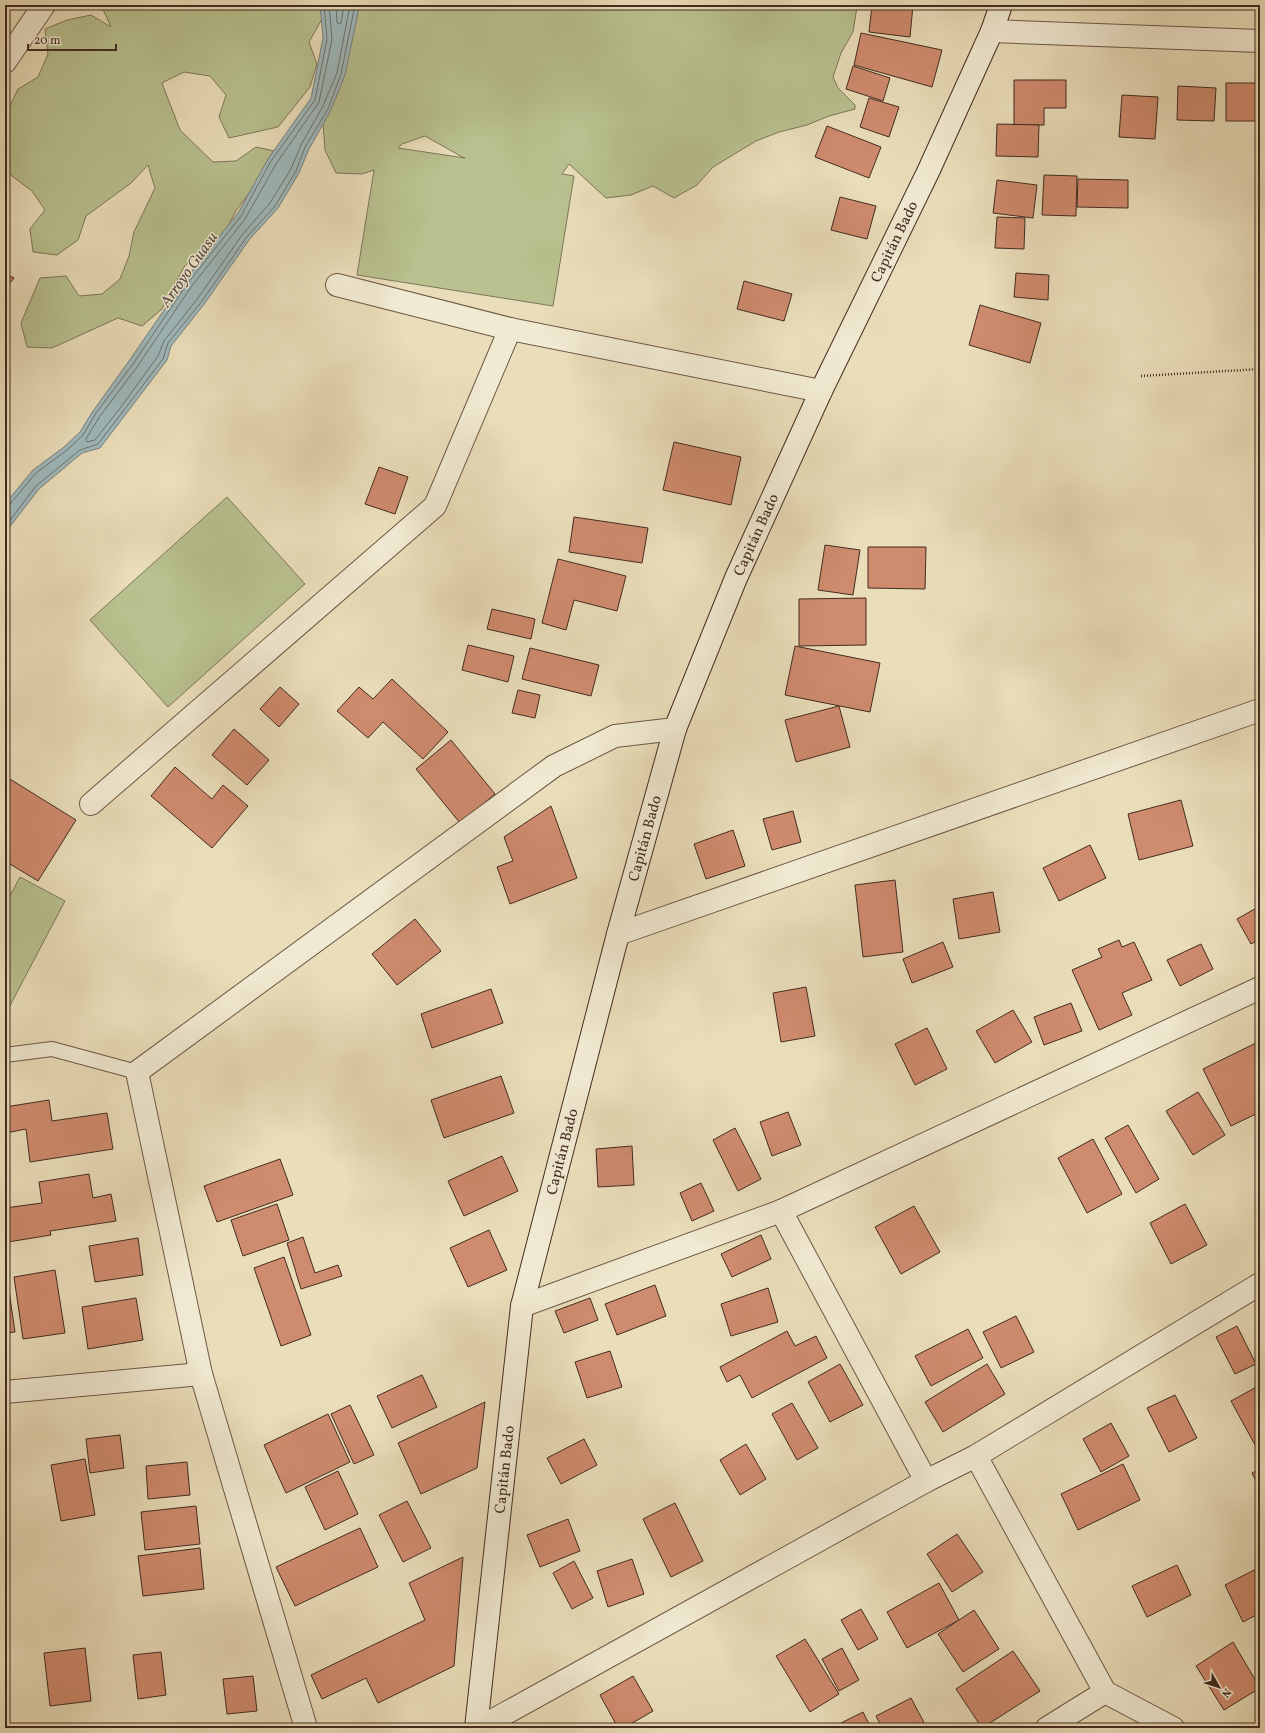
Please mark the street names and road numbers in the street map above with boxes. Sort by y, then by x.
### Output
street label: Capitán Bado [866,198,924,287]
street label: Capitán Bado [729,491,785,580]
street label: Capitán Bado [624,793,668,884]
street label: Capitán Bado [542,1106,585,1197]
street label: Capitán Bado [490,1425,521,1515]

